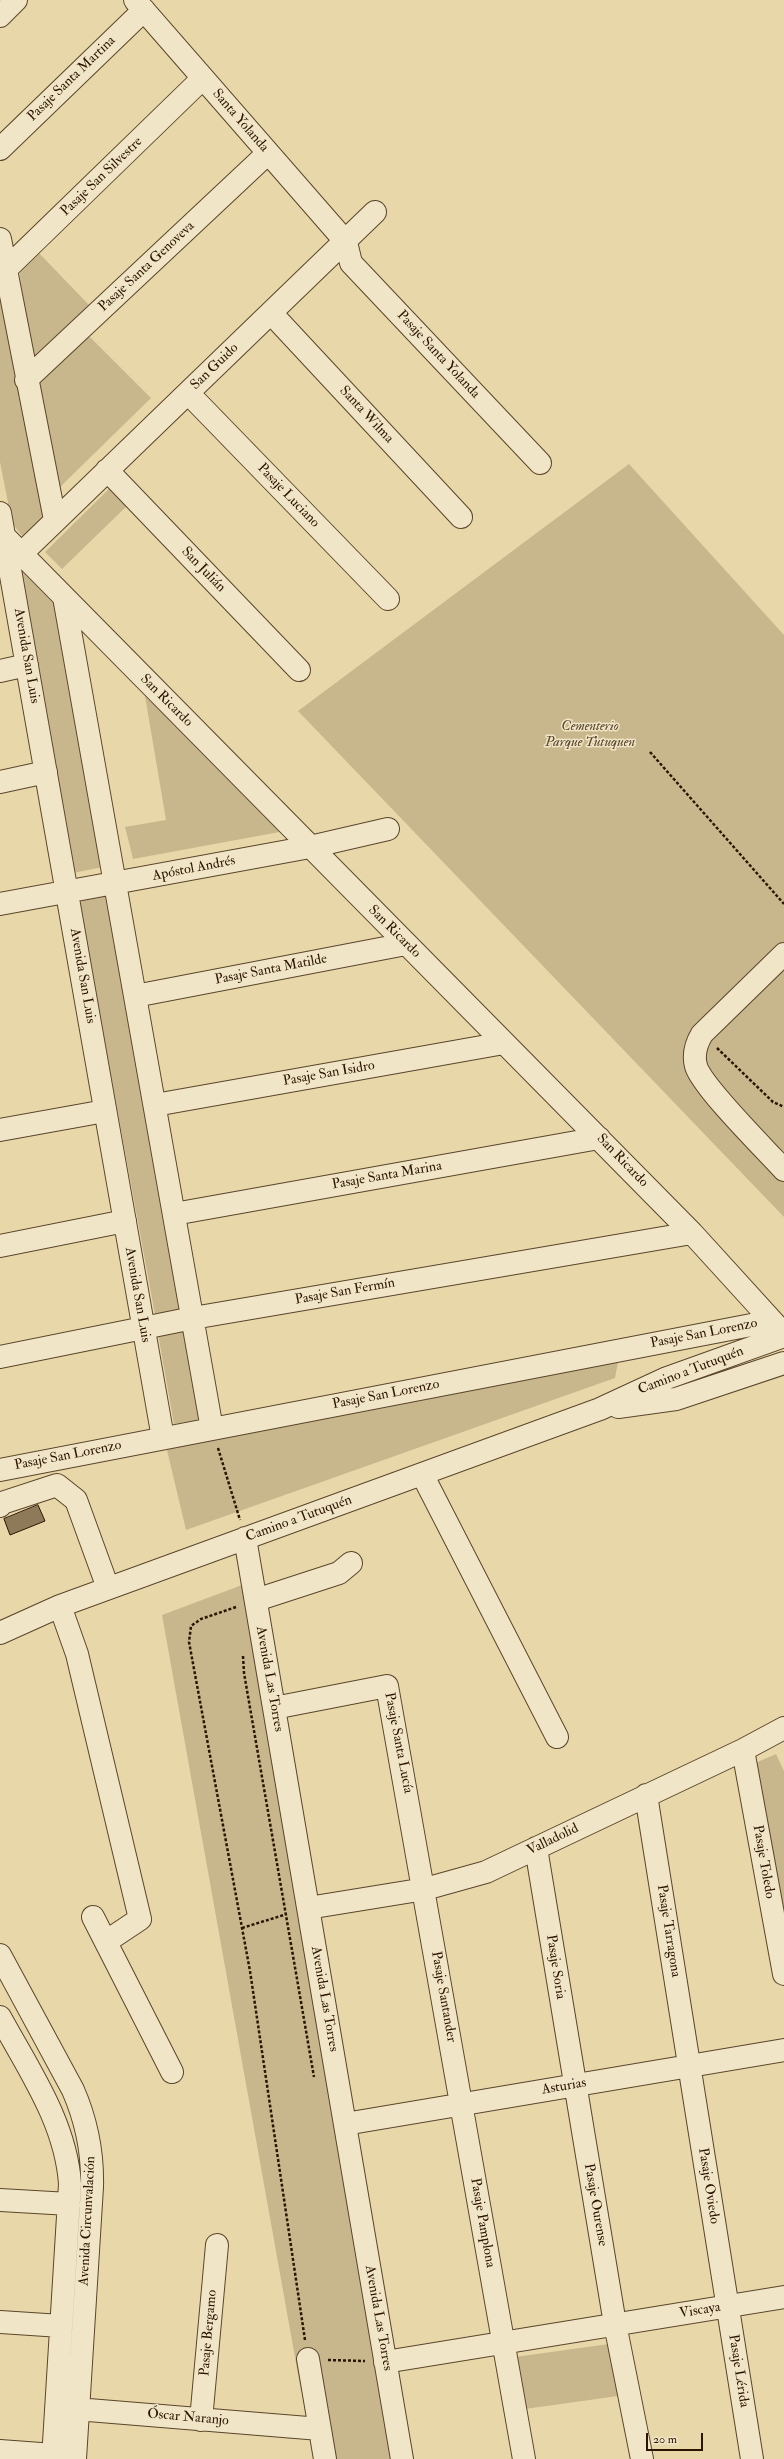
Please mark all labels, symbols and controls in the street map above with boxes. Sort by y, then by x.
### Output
street label: Pasaje Santa Martina [25,33,119,125]
street label: Santa Yolanda [208,86,272,156]
street label: Pasaje San Silvestre [58,134,146,220]
street label: Pasaje Santa Genoveva [96,218,198,316]
street label: Pasaje Santa Yolanda [393,308,483,402]
street label: San Guido [188,340,242,394]
street label: Santa Wilma [335,383,397,447]
street label: Pasaje Luciano [253,460,323,532]
street label: San Julián [177,544,229,596]
street label: Avenida San Luis [9,607,43,705]
street label: San Ricardo [136,671,196,731]
park label: Cementerio Parque Tutuquen [545,719,635,752]
street label: Apóstol Andrés [151,853,237,885]
street label: San Ricardo [364,902,424,962]
street label: Avenida San Luis [65,927,99,1025]
street label: Pasaje Santa Matilde [214,951,328,989]
street label: Pasaje San Isidro [282,1058,376,1090]
street label: San Ricardo [592,1131,652,1191]
street label: Pasaje Santa Marina [331,1158,443,1194]
street label: Avenida San Luis [120,1246,154,1344]
street label: Pasaje San Fermín [294,1275,396,1309]
street label: Pasaje San Lorenzo [649,1315,759,1353]
street label: Camino a Tutuquén [636,1343,746,1399]
street label: Pasaje San Lorenzo [331,1376,441,1414]
street label: Pasaje San Lorenzo [13,1437,123,1475]
street label: Camino a Tutuquén [244,1492,354,1546]
street label: Avenida Las Torres [251,1625,287,1733]
street label: Pasaje Santa Lucía [380,1691,416,1795]
street label: Valladolid [525,1820,581,1860]
street label: Pasaje Toledo [748,1824,778,1900]
street label: Pasaje Tarragona [652,1883,684,1979]
street label: Pasaje Soria [542,1933,568,2001]
street label: Avenida Las Torres [306,1945,342,2053]
street label: Pasaje Santander [427,1950,459,2044]
street label: Asturias [540,2075,588,2099]
street label: Pasaje Oviedo [694,2147,722,2225]
street label: Avenida Circunvalación [76,2156,100,2286]
street label: Pasaje Ourense [579,2162,611,2248]
street label: Pasaje Pamplona [466,2177,498,2269]
street label: Avenida Las Torres [360,2264,396,2372]
street label: Pasaje Bergamo [197,2289,221,2377]
street label: Viscaya [678,2299,722,2323]
street label: Pasaje Lérida [724,2333,752,2409]
street label: Óscar Naranjo [147,2406,229,2430]
scale bar [648,2425,705,2451]
text: 20 m [653,2432,677,2447]

